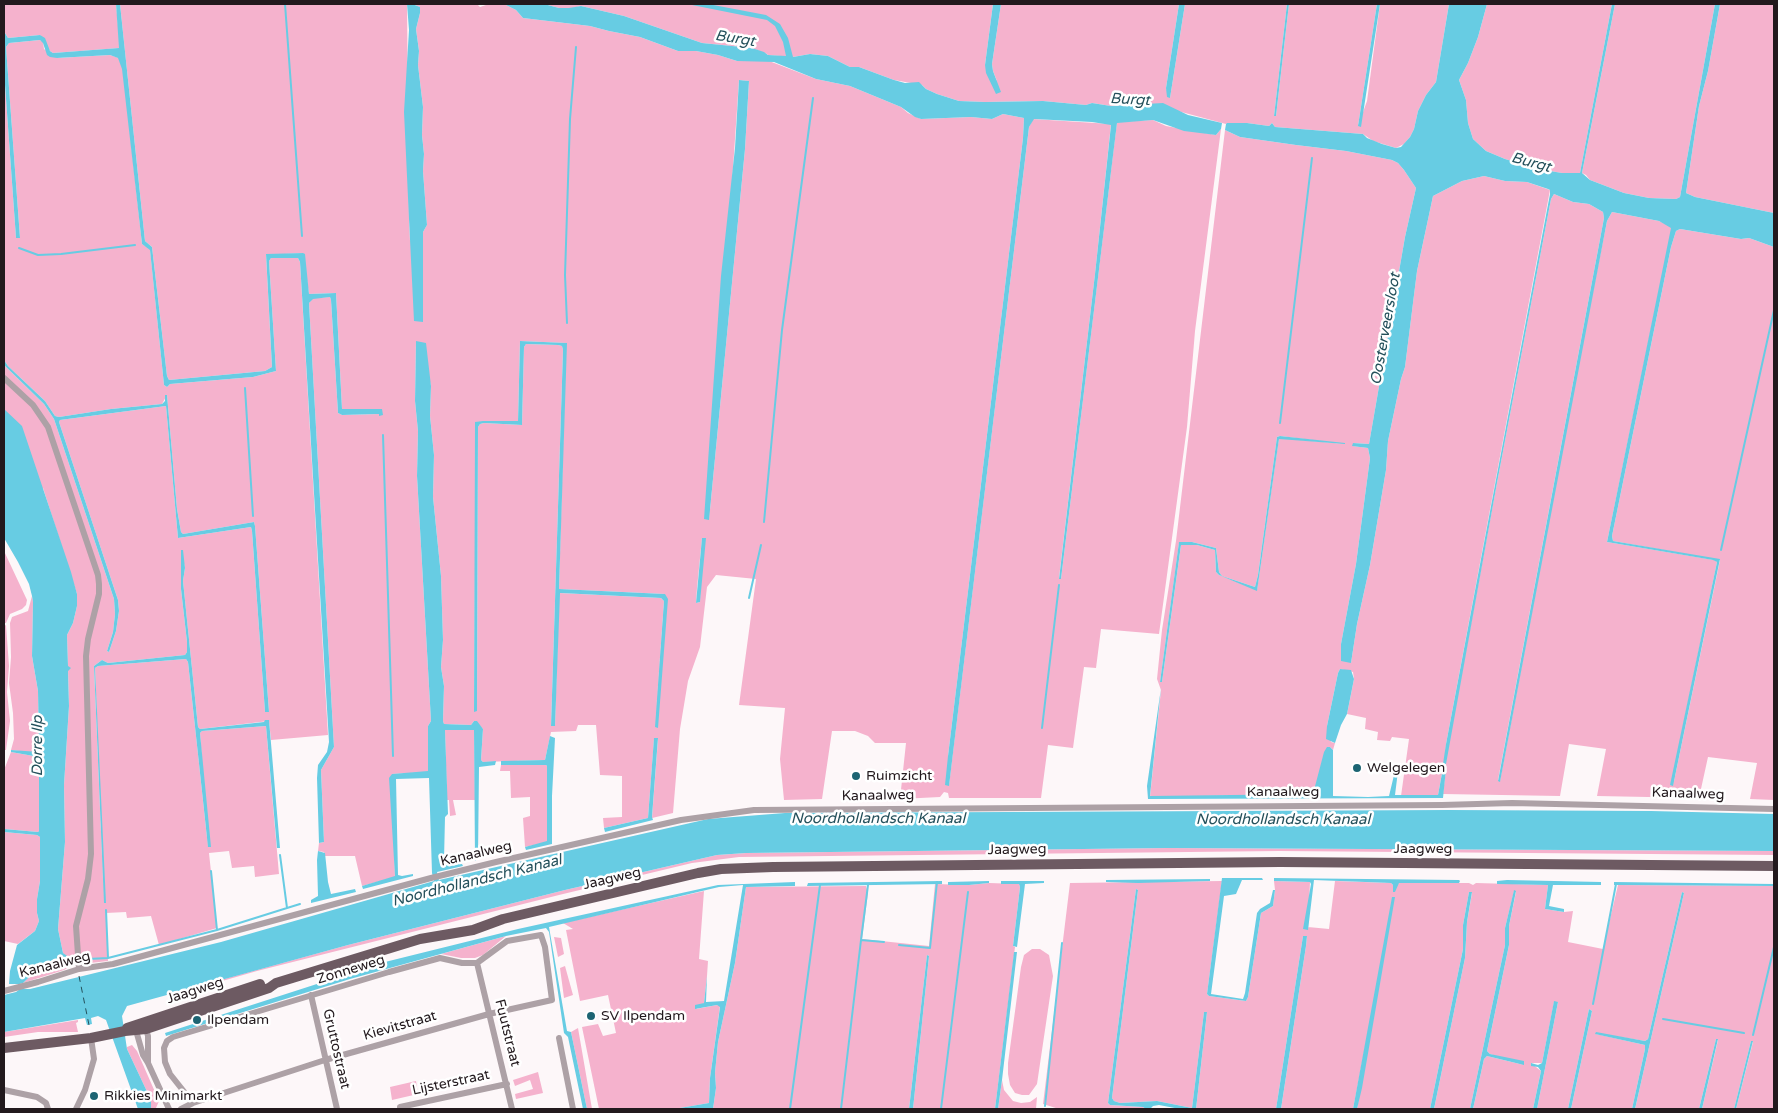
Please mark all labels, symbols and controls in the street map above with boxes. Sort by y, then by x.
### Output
water label: Burgt [714,27,756,51]
water label: Burgt [1109,90,1151,110]
water label: Burgt [1509,149,1553,177]
water label: Oosterveersloot [1367,272,1405,386]
water label: Dorre Ilp [29,715,47,777]
place label: Welgelegen [1367,760,1445,776]
marker: Welgelegen [1351,762,1363,774]
place label: Ruimzicht [866,768,932,784]
marker: Ruimzicht [850,770,862,782]
street label: Kanaalweg [1247,784,1319,800]
street label: Kanaalweg [1651,784,1725,804]
street label: Kanaalweg [841,787,915,805]
water label: Noordhollandsch Kanaal [791,810,965,828]
water label: Noordhollandsch Kanaal [1196,811,1370,829]
street label: Kanaalweg [439,838,513,870]
street label: Jaagweg [987,841,1047,859]
street label: Jaagweg [1394,841,1452,857]
water label: Noordhollandsch Kanaal [390,851,564,911]
street label: Jaagweg [581,864,643,894]
street label: Kanaalweg [18,948,92,982]
street label: Zonneweg [315,952,387,988]
street label: Jaagweg [164,974,226,1008]
street label: Fuutstraat [491,998,523,1068]
street label: Gruttostraat [319,1007,353,1091]
street label: Kievitstraat [362,1008,438,1044]
place label: SV Ilpendam [601,1008,685,1024]
marker: SV Ilpendam [585,1010,597,1022]
place label: Ilpendam [207,1012,269,1028]
marker: Ilpendam [191,1014,203,1026]
street label: Lijsterstraat [411,1067,491,1099]
place label: Rikkies Minimarkt [104,1088,222,1104]
marker: Rikkies Minimarkt [88,1090,100,1102]

